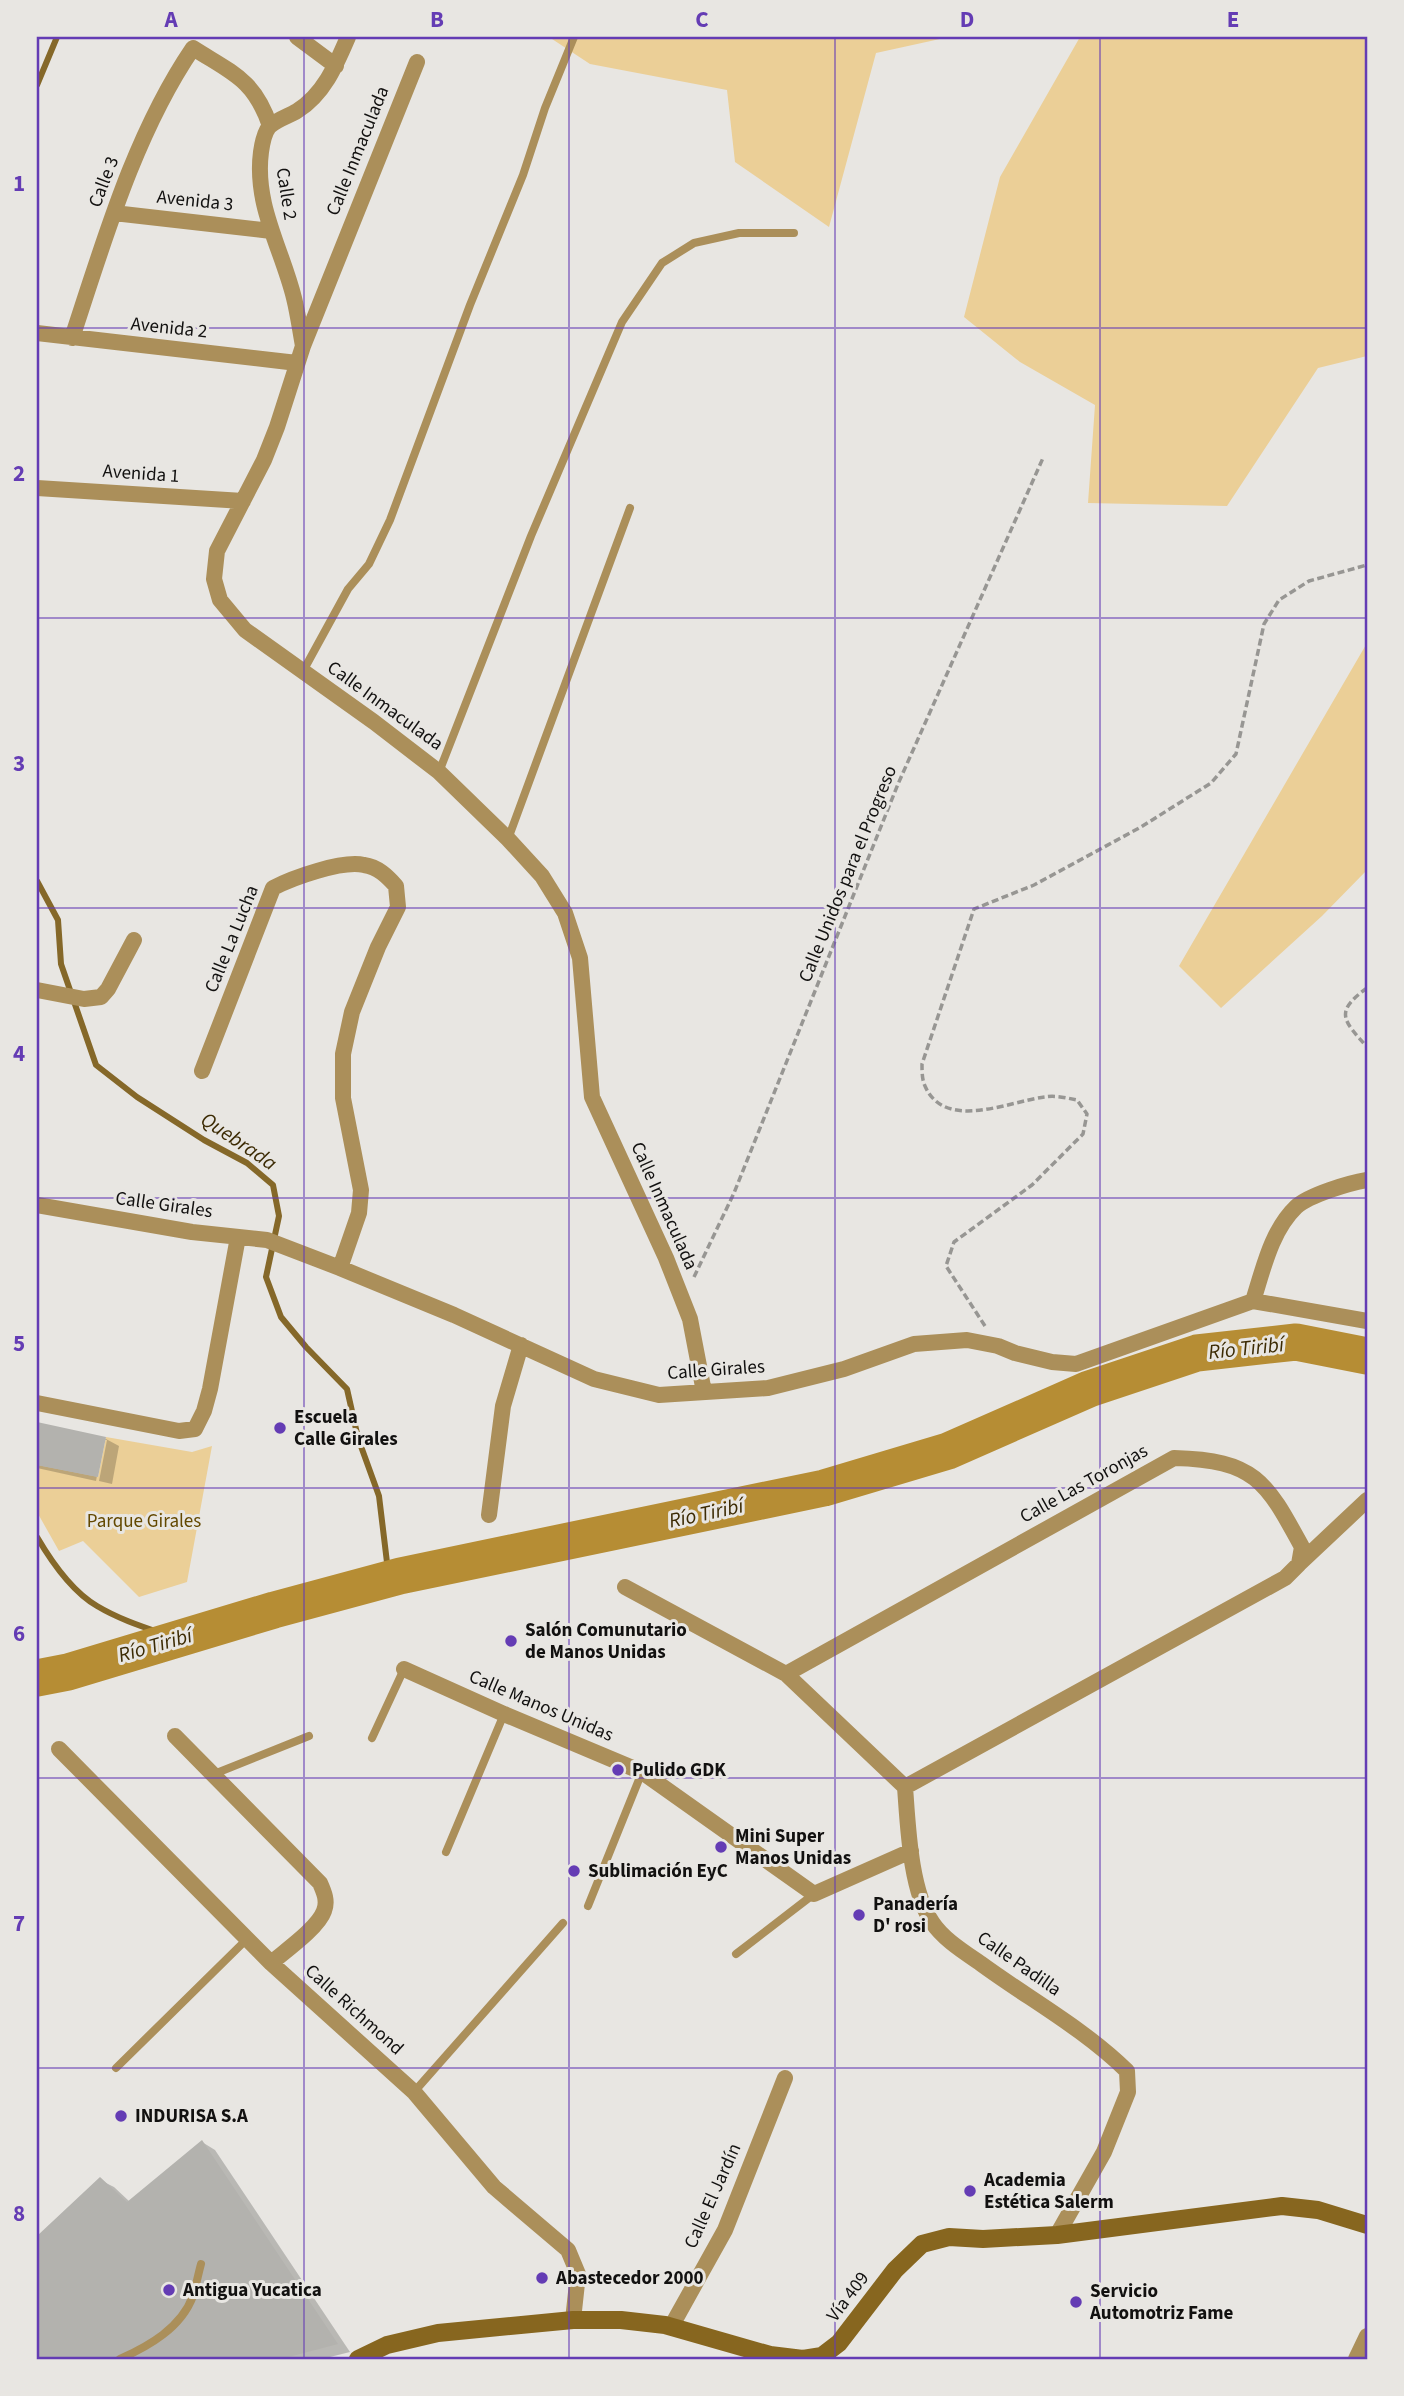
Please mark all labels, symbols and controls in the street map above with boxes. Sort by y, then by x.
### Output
text: A [163,3,178,36]
text: B [430,3,444,36]
text: C [695,3,709,36]
text: D [960,3,974,36]
text: E [1227,3,1239,36]
street label: Calle Inmaculada [320,82,396,220]
street label: Calle 3 [82,153,126,211]
street label: Calle 2 [269,166,303,222]
text: 1 [13,167,25,200]
street label: Avenida 3 [155,184,235,218]
street label: Avenida 2 [129,311,209,345]
text: 2 [13,457,25,490]
street label: Avenida 1 [102,458,180,490]
street label: Calle Inmaculada [321,655,449,757]
text: 3 [13,747,25,780]
street label: Calle Unidos para el Progreso [792,761,904,987]
street label: Calle La Lucha [198,881,266,997]
text: 4 [13,1037,25,1070]
water label: Quebrada [195,1104,283,1178]
street label: Calle Inmaculada [624,1138,704,1274]
street label: Calle Girales [114,1185,214,1225]
text: 5 [13,1327,25,1360]
water label: Río Tiribí [1207,1329,1288,1367]
street label: Calle Girales [666,1353,766,1387]
place label: Escuela Calle Girales [294,1404,398,1453]
marker: Escuela Calle Girales [272,1420,288,1436]
street label: Calle Las Toronjas [1015,1438,1153,1530]
water label: Río Tiribí [666,1490,749,1536]
park label: Parque Girales [87,1508,201,1535]
text: 6 [13,1617,25,1650]
place label: Salón Comunutario de Manos Unidas [525,1617,687,1666]
water label: Río Tiribí [114,1619,198,1670]
marker: Salón Comunutario de Manos Unidas [503,1633,519,1649]
street label: Calle Manos Unidas [465,1663,617,1749]
place label: Pulido GDK [632,1757,726,1784]
marker: Pulido GDK [610,1762,626,1778]
place label: Mini Super Manos Unidas [735,1823,851,1872]
marker: Mini Super Manos Unidas [713,1839,729,1855]
place label: Sublimación EyC [588,1858,728,1885]
marker: Sublimación EyC [566,1863,582,1879]
place label: Panadería D' rosi [873,1891,958,1940]
text: 7 [13,1907,25,1940]
marker: Panadería D' rosi [851,1907,867,1923]
street label: Calle Padilla [971,1925,1067,2003]
street label: Calle Richmond [299,1958,409,2062]
place label: INDURISA S.A [135,2103,248,2130]
marker: INDURISA S.A [113,2108,129,2124]
street label: Calle El Jardín [678,2139,748,2253]
place label: Academia Estética Salerm [983,2167,1114,2216]
marker: Academia Estética Salerm [962,2183,978,2199]
text: 8 [13,2197,25,2230]
place label: Abastecedor 2000 [555,2265,704,2292]
street label: Vía 409 [820,2266,876,2328]
marker: Abastecedor 2000 [534,2270,550,2286]
place label: Antigua Yucatica [182,2277,322,2304]
place label: Servicio Automotriz Fame [1089,2278,1234,2327]
marker: Antigua Yucatica [161,2282,177,2298]
marker: Servicio Automotriz Fame [1068,2294,1084,2310]

